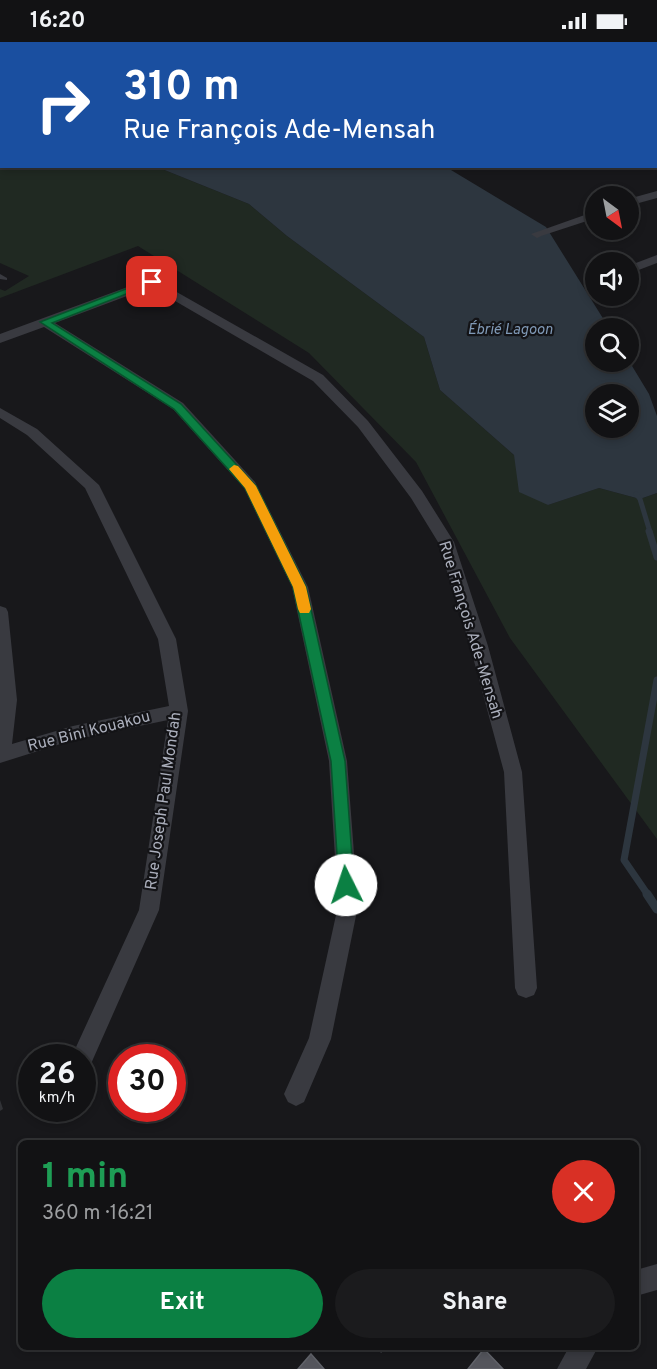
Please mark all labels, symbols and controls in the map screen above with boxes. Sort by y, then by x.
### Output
text: 16:20 [30,8,86,35]
text: 310 m [123,62,240,115]
icon: right [24,66,102,144]
text: Rue François Ade-Mensah [123,114,435,148]
north arrow [585,186,639,240]
map controls [585,186,639,438]
button: sound [585,252,639,306]
pin [126,256,177,307]
icon: arrive [135,265,168,298]
button: search [585,318,639,372]
water label: Ébrié Lagoon [467,320,553,340]
button: layers [585,384,639,438]
street label: Rue François Ade-Mensah [433,539,507,721]
street label: Rue Bini Kouakou [26,707,152,757]
street label: Rue Joseph Paul Mondah [142,711,186,891]
position arrow [314,853,378,917]
speed limit sign: 30 [108,1044,186,1122]
text: 26 [39,1057,75,1094]
text: km/h [39,1089,75,1108]
text: 1 min [42,1155,128,1201]
button: close [552,1160,615,1223]
text: 360 m · 16:21 [42,1201,153,1227]
button: Exit [42,1269,323,1338]
button: Share [335,1269,615,1338]

